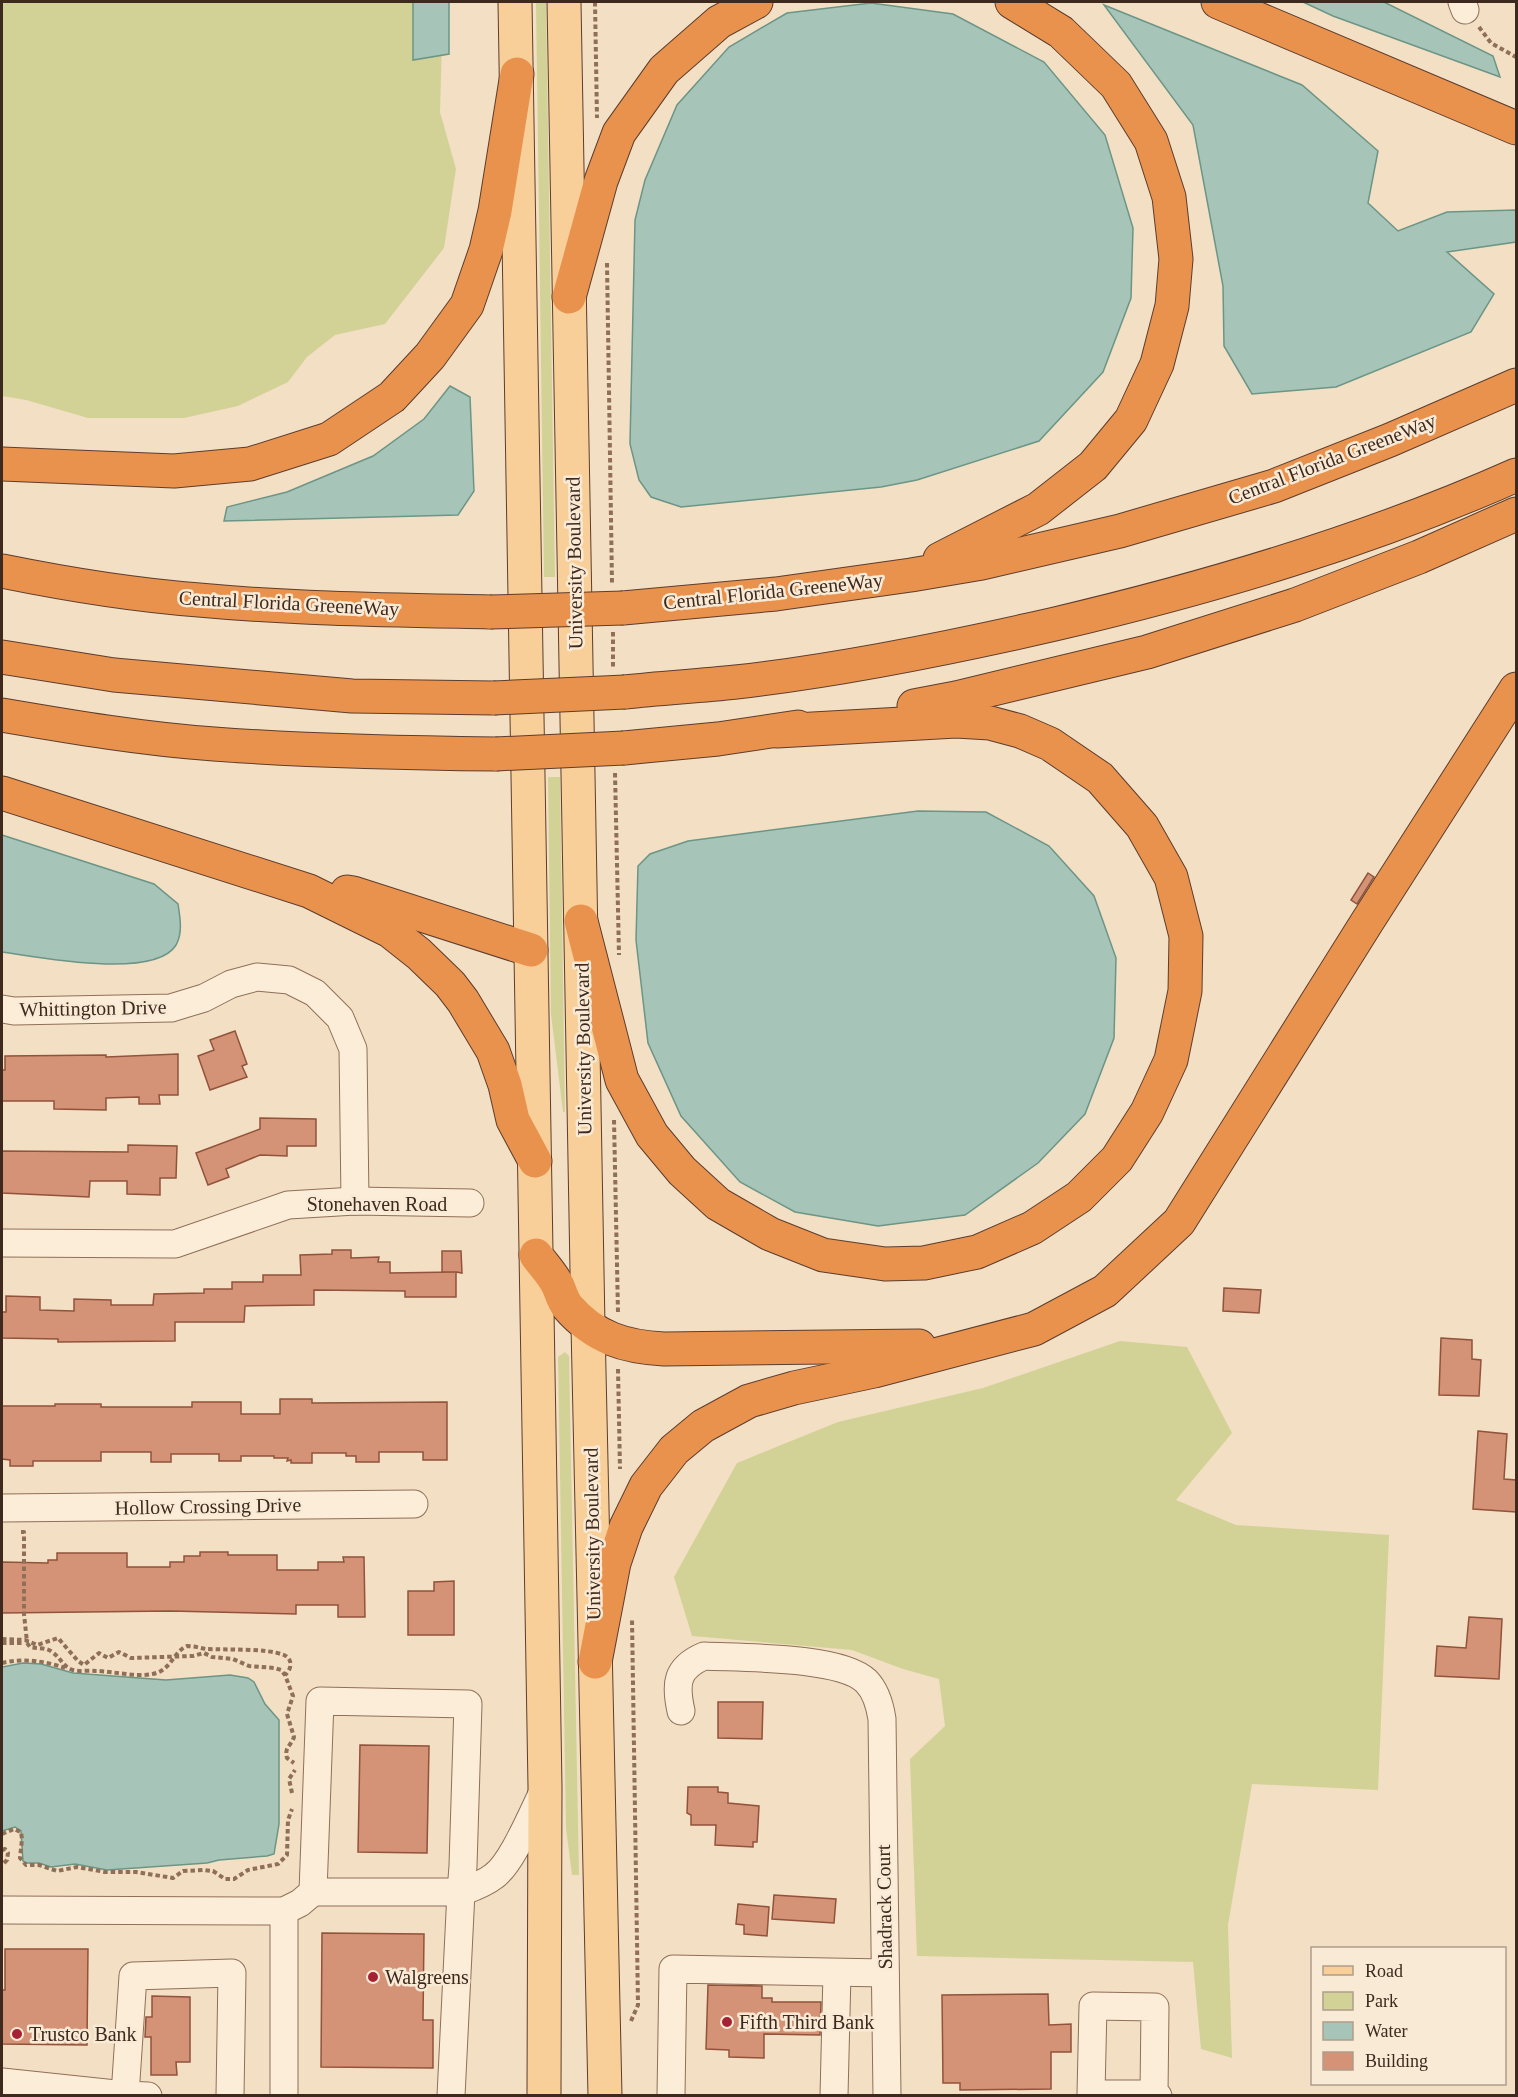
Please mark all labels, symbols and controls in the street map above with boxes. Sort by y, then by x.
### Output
street label: Central Florida GreeneWay [1225,409,1439,510]
street label: University Boulevard [561,476,588,650]
street label: Central Florida GreeneWay [662,569,884,614]
street label: Central Florida GreeneWay [178,586,400,621]
street label: University Boulevard [570,962,597,1136]
street label: Whittington Drive [19,996,167,1021]
street label: Stonehaven Road [307,1193,447,1215]
street label: University Boulevard [579,1447,606,1621]
street label: Hollow Crossing Drive [114,1493,302,1520]
street label: Shadrack Court [872,1844,896,1970]
legend [1311,1947,1506,2085]
text: Road [1365,1961,1403,1981]
place label: Walgreens [385,1966,469,1989]
marker: Walgreens [366,1970,380,1984]
text: Park [1365,1991,1398,2011]
place label: Fifth Third Bank [739,2011,874,2033]
marker: Fifth Third Bank [720,2015,734,2029]
text: Water [1365,2021,1408,2041]
place label: Trustco Bank [29,2023,137,2045]
marker: Trustco Bank [10,2027,24,2041]
text: Building [1365,2051,1428,2071]

